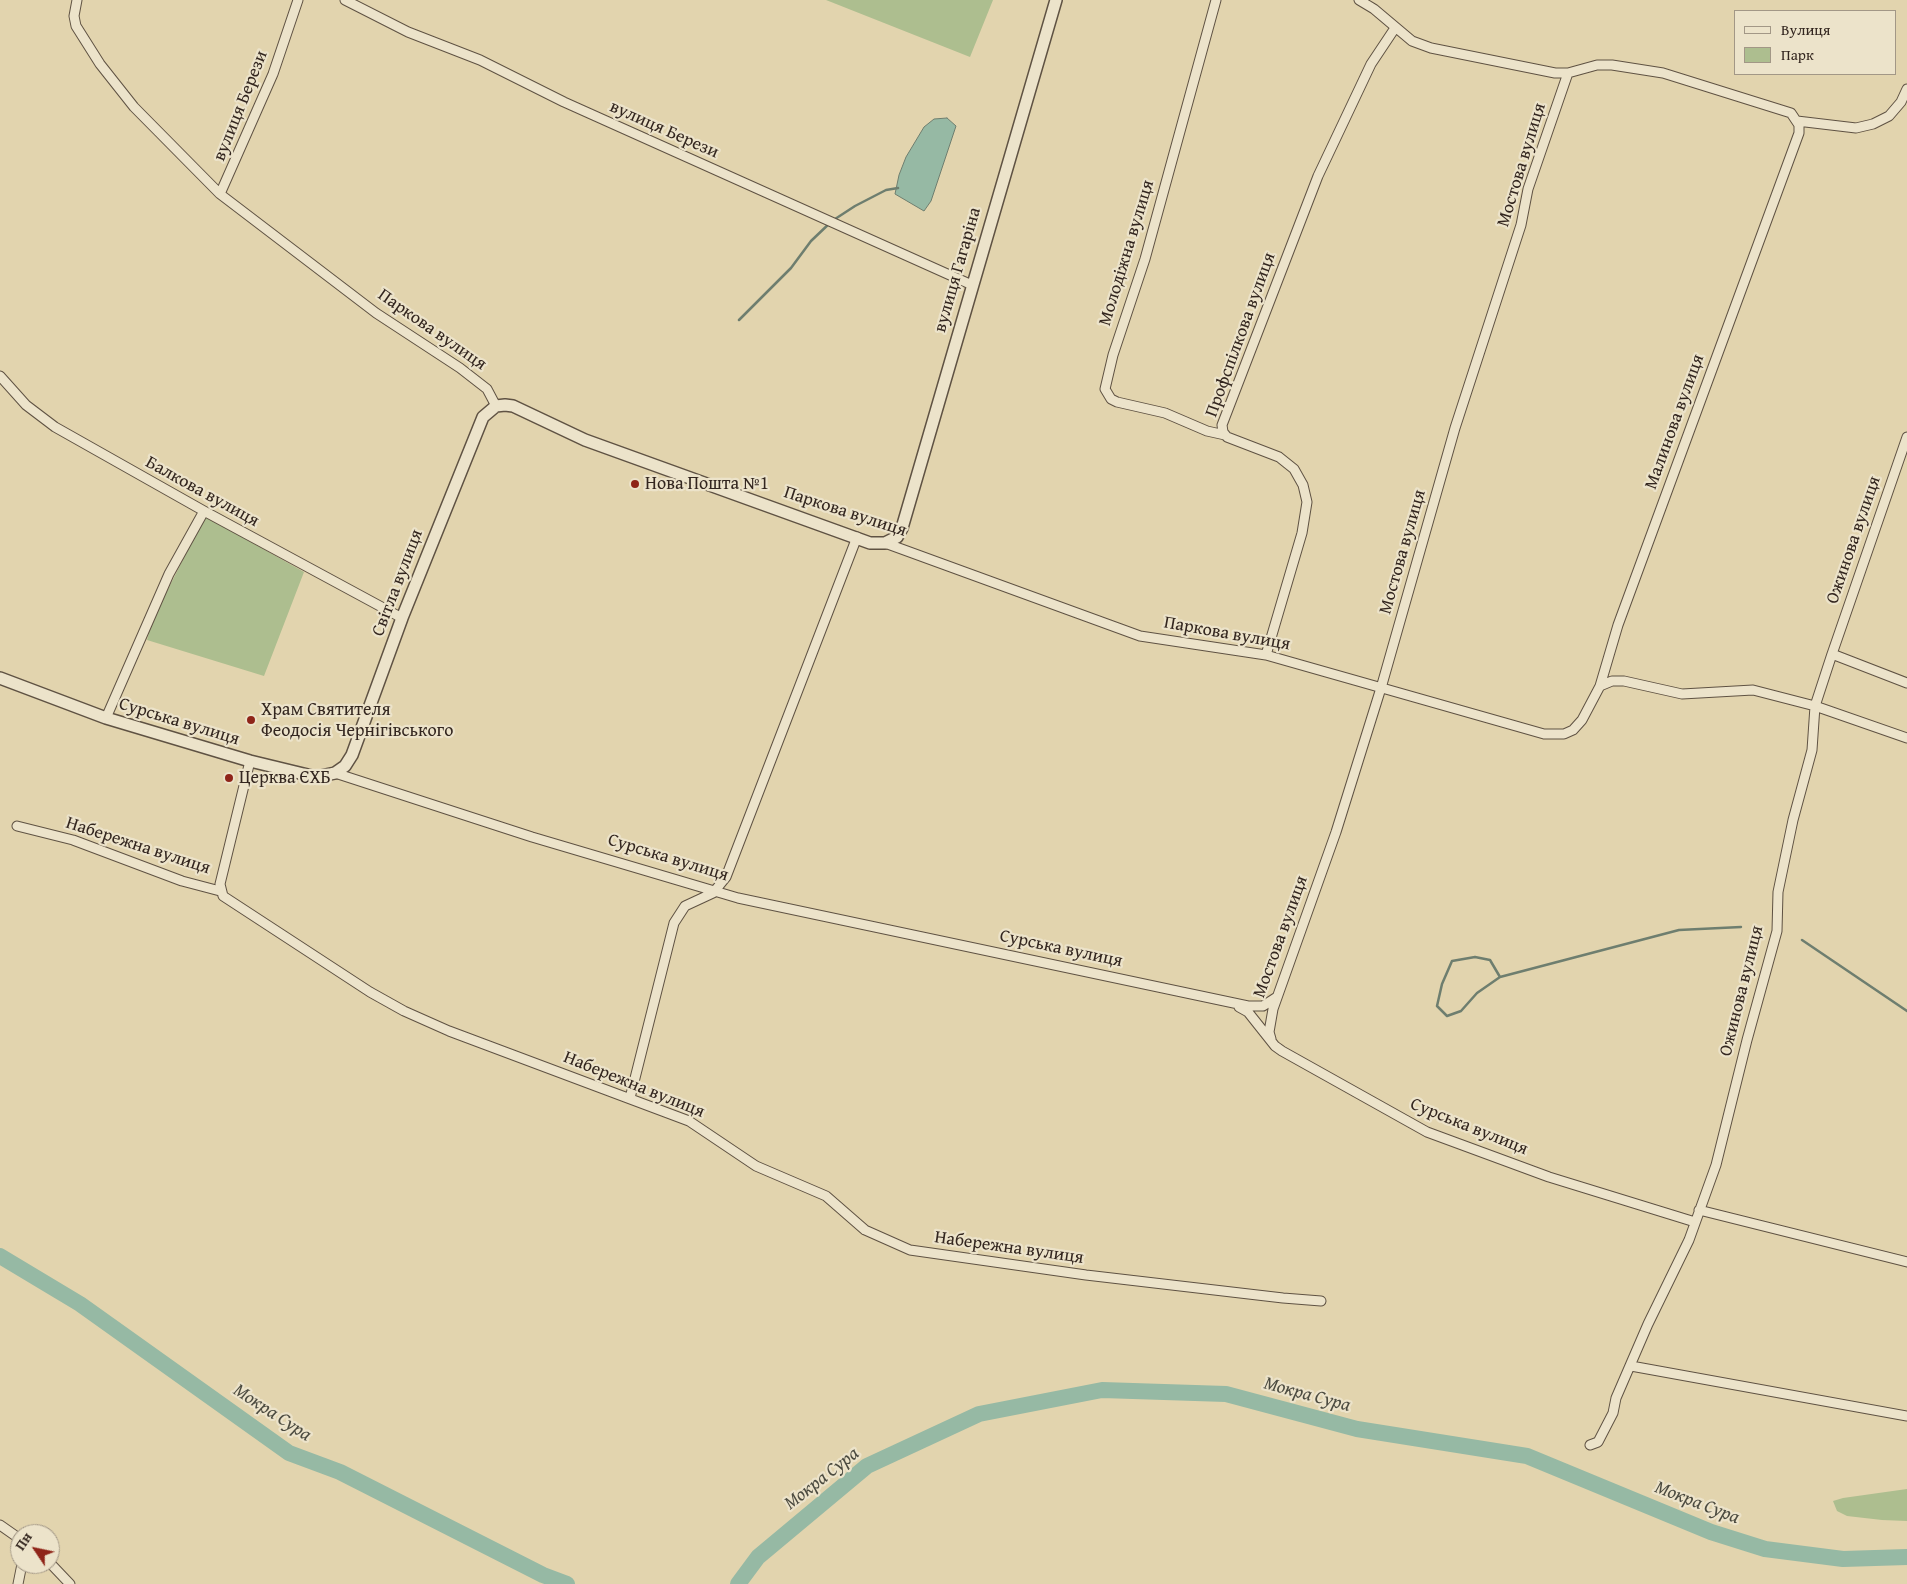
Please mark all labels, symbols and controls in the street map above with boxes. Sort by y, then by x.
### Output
legend [1734,10,1897,75]
text: Вулиця [1781,19,1830,40]
text: Парк [1781,44,1814,65]
street label: вулиця Берези [209,48,273,164]
street label: вулиця Берези [606,96,722,164]
street label: Мостова вулиця [1493,100,1551,230]
street label: Молодіжна вулиця [1095,177,1159,329]
street label: вулиця Гагаріна [930,205,986,335]
street label: Профспілкова вулиця [1201,250,1281,420]
street label: Паркова вулиця [373,285,491,375]
street label: Малинова вулиця [1641,352,1709,492]
street label: Балкова вулиця [141,452,263,532]
place label: Нова Пошта №1 [645,473,769,495]
street label: Ожинова вулиця [1822,473,1886,607]
marker: Нова Пошта №1 [629,478,641,490]
street label: Паркова вулиця [781,482,909,542]
street label: Мостова вулиця [1375,487,1431,617]
street label: Світла вулиця [368,527,428,639]
street label: Паркова вулиця [1162,612,1292,656]
street label: Сурська вулиця [116,693,242,751]
place label: Храм Святителя Феодосія Чернігівського [261,699,453,742]
marker: Храм Святителя Феодосія Чернігівського [245,714,257,726]
place label: Церква ЄХБ [239,767,331,789]
marker: Церква ЄХБ [223,772,235,784]
street label: Набережна вулиця [63,812,213,880]
street label: Сурська вулиця [605,829,731,887]
street label: Мостова вулиця [1249,873,1313,1001]
street label: Ожинова вулиця [1715,924,1769,1058]
street label: Сурська вулиця [998,925,1124,973]
street label: Набережна вулиця [560,1047,708,1123]
street label: Сурська вулиця [1407,1094,1531,1160]
street label: Набережна вулиця [933,1227,1085,1269]
water label: Мокра Сура [1261,1372,1353,1418]
water label: Мокра Сура [229,1379,315,1447]
water label: Мокра Сура [780,1443,864,1515]
water label: Мокра Сура [1651,1476,1743,1530]
north arrow [10,1524,60,1574]
text: Пн [10,1528,37,1554]

